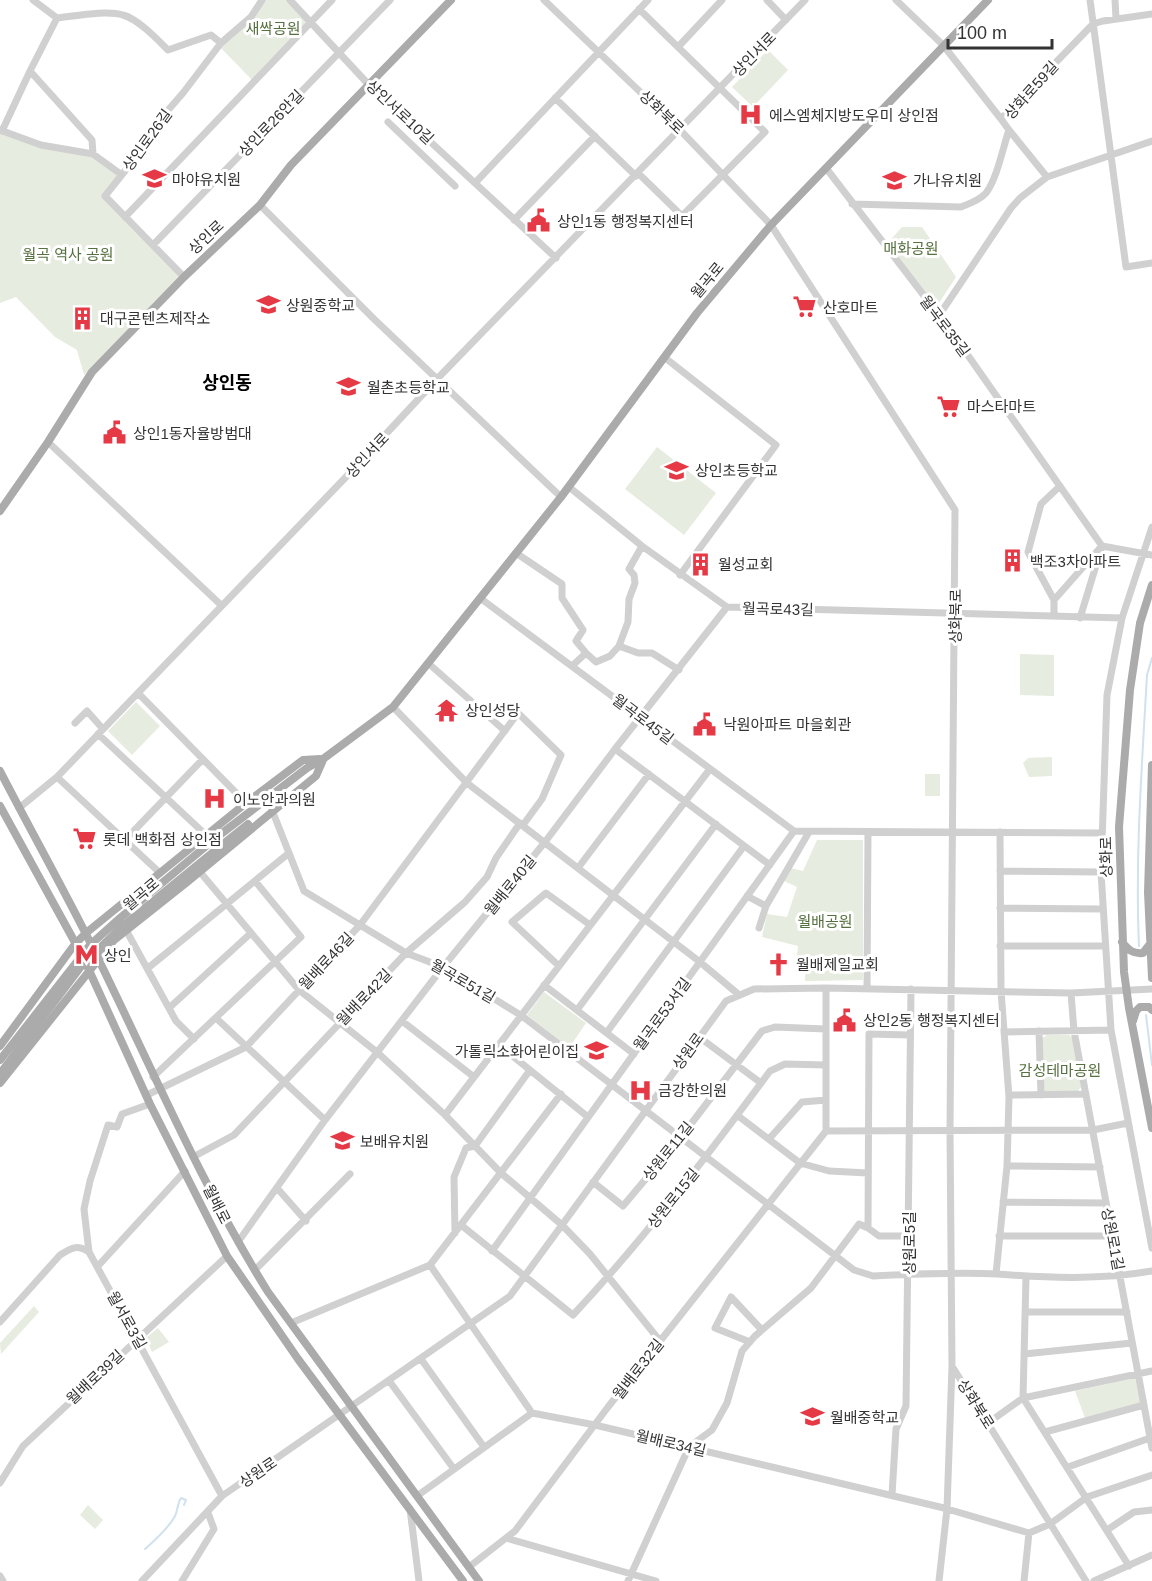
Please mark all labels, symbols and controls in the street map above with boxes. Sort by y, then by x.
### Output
scale bar [948,12,1052,50]
park label: 새싹공원 [245,20,301,37]
text: 100 m [957,23,1007,43]
street label: 상인서로 [729,28,779,80]
street label: 상화로59길 [1001,58,1061,122]
street label: 상인서로10길 [363,77,437,147]
street label: 상인로26안길 [235,86,307,160]
street label: 상화북로 [636,87,688,137]
hospital icon: 에스엠체지방도우미 상인점 [738,102,764,128]
street label: 상인로26길 [119,106,175,174]
place label: 에스엠체지방도우미 상인점 [769,107,939,124]
school or university icon: 마야유치원 [141,166,167,192]
school or university icon: 가나유치원 [882,167,908,193]
place label: 마야유치원 [172,171,241,188]
place label: 가나유치원 [913,172,982,189]
public building icon: 상인1동 행정복지센터 [526,208,552,234]
place label: 상인1동 행정복지센터 [557,213,694,230]
street label: 상인로 [185,217,227,257]
park label: 매화공원 [883,240,939,257]
park label: 월곡 역사 공원 [22,246,114,263]
street label: 월곡로 [687,259,727,301]
school or university icon: 상원중학교 [255,292,281,318]
street label: 월곡로35길 [917,292,973,360]
supermarket icon: 산호마트 [792,294,818,320]
place label: 상원중학교 [286,297,355,314]
place label: 산호마트 [823,299,878,316]
building icon: 대구콘텐츠제작소 [69,305,95,331]
place label: 대구콘텐츠제작소 [100,310,211,327]
district label: 상인동 [202,373,252,393]
school or university icon: 월촌초등학교 [336,374,362,400]
place label: 월촌초등학교 [367,379,450,396]
supermarket icon: 마스타마트 [936,393,962,419]
place label: 마스타마트 [967,398,1036,415]
public building icon: 상인1동자율방범대 [102,420,128,446]
place label: 상인1동자율방범대 [133,425,252,442]
street label: 상인서로 [342,429,392,481]
school or university icon: 상인초등학교 [664,457,690,483]
place label: 상인초등학교 [695,462,778,479]
building icon: 백조3차아파트 [999,548,1025,574]
building icon: 월성교회 [687,551,713,577]
place label: 백조3차아파트 [1030,553,1121,570]
place label: 월성교회 [718,556,773,573]
street label: 상화북로 [947,588,964,644]
street label: 월곡로43길 [742,600,814,618]
street label: 월곡로45길 [609,691,677,747]
temple icon: 상인성당 [434,697,460,723]
place label: 상인성당 [465,702,520,719]
public building icon: 낙원아파트 마을회관 [692,711,718,737]
place label: 낙원아파트 마을회관 [723,716,852,733]
hospital icon: 이노안과의원 [202,786,228,812]
place label: 이노안과의원 [233,791,316,808]
supermarket icon: 롯데 백화점 상인점 [72,826,98,852]
place label: 롯데 백화점 상인점 [103,831,222,848]
street label: 상화로 [1097,836,1115,878]
street label: 월배로40길 [481,852,539,918]
street label: 월곡로 [120,874,162,914]
park label: 월배공원 [797,913,853,930]
street label: 월배로46길 [295,929,357,993]
metro station icon: 상인 [73,942,99,968]
place label: 상인 [104,947,132,964]
church icon: 월배제일교회 [765,951,791,977]
street label: 월곡로51길 [428,956,498,1006]
place label: 월배제일교회 [796,956,879,973]
street label: 월배로42길 [333,965,395,1029]
street label: 월곡로53서길 [630,974,694,1054]
public building icon: 상인2동 행정복지센터 [832,1007,858,1033]
place label: 상인2동 행정복지센터 [863,1012,1000,1029]
street label: 상원로 [669,1029,707,1073]
school or university icon: 가톨릭소화어린이집 [584,1038,610,1064]
place label: 가톨릭소화어린이집 [455,1043,579,1060]
park label: 감성테마공원 [1019,1062,1101,1079]
hospital icon: 금강한의원 [627,1077,653,1103]
place label: 금강한의원 [658,1082,727,1099]
street label: 상원로11길 [639,1118,697,1184]
school or university icon: 보배유치원 [329,1128,355,1154]
place label: 보배유치원 [360,1133,429,1150]
street label: 상원로15길 [644,1165,702,1231]
street label: 월배로 [200,1182,234,1226]
street label: 상원로1길 [1099,1206,1127,1272]
street label: 상원로5길 [901,1211,918,1275]
street label: 월서로3길 [104,1288,150,1352]
street label: 월배로32길 [609,1335,667,1403]
street label: 월배로39길 [63,1346,127,1408]
street label: 상화북로 [954,1376,998,1432]
school or university icon: 월배중학교 [799,1404,825,1430]
place label: 월배중학교 [830,1409,899,1426]
street label: 월배로34길 [634,1427,708,1459]
street label: 상원로 [236,1453,280,1491]

